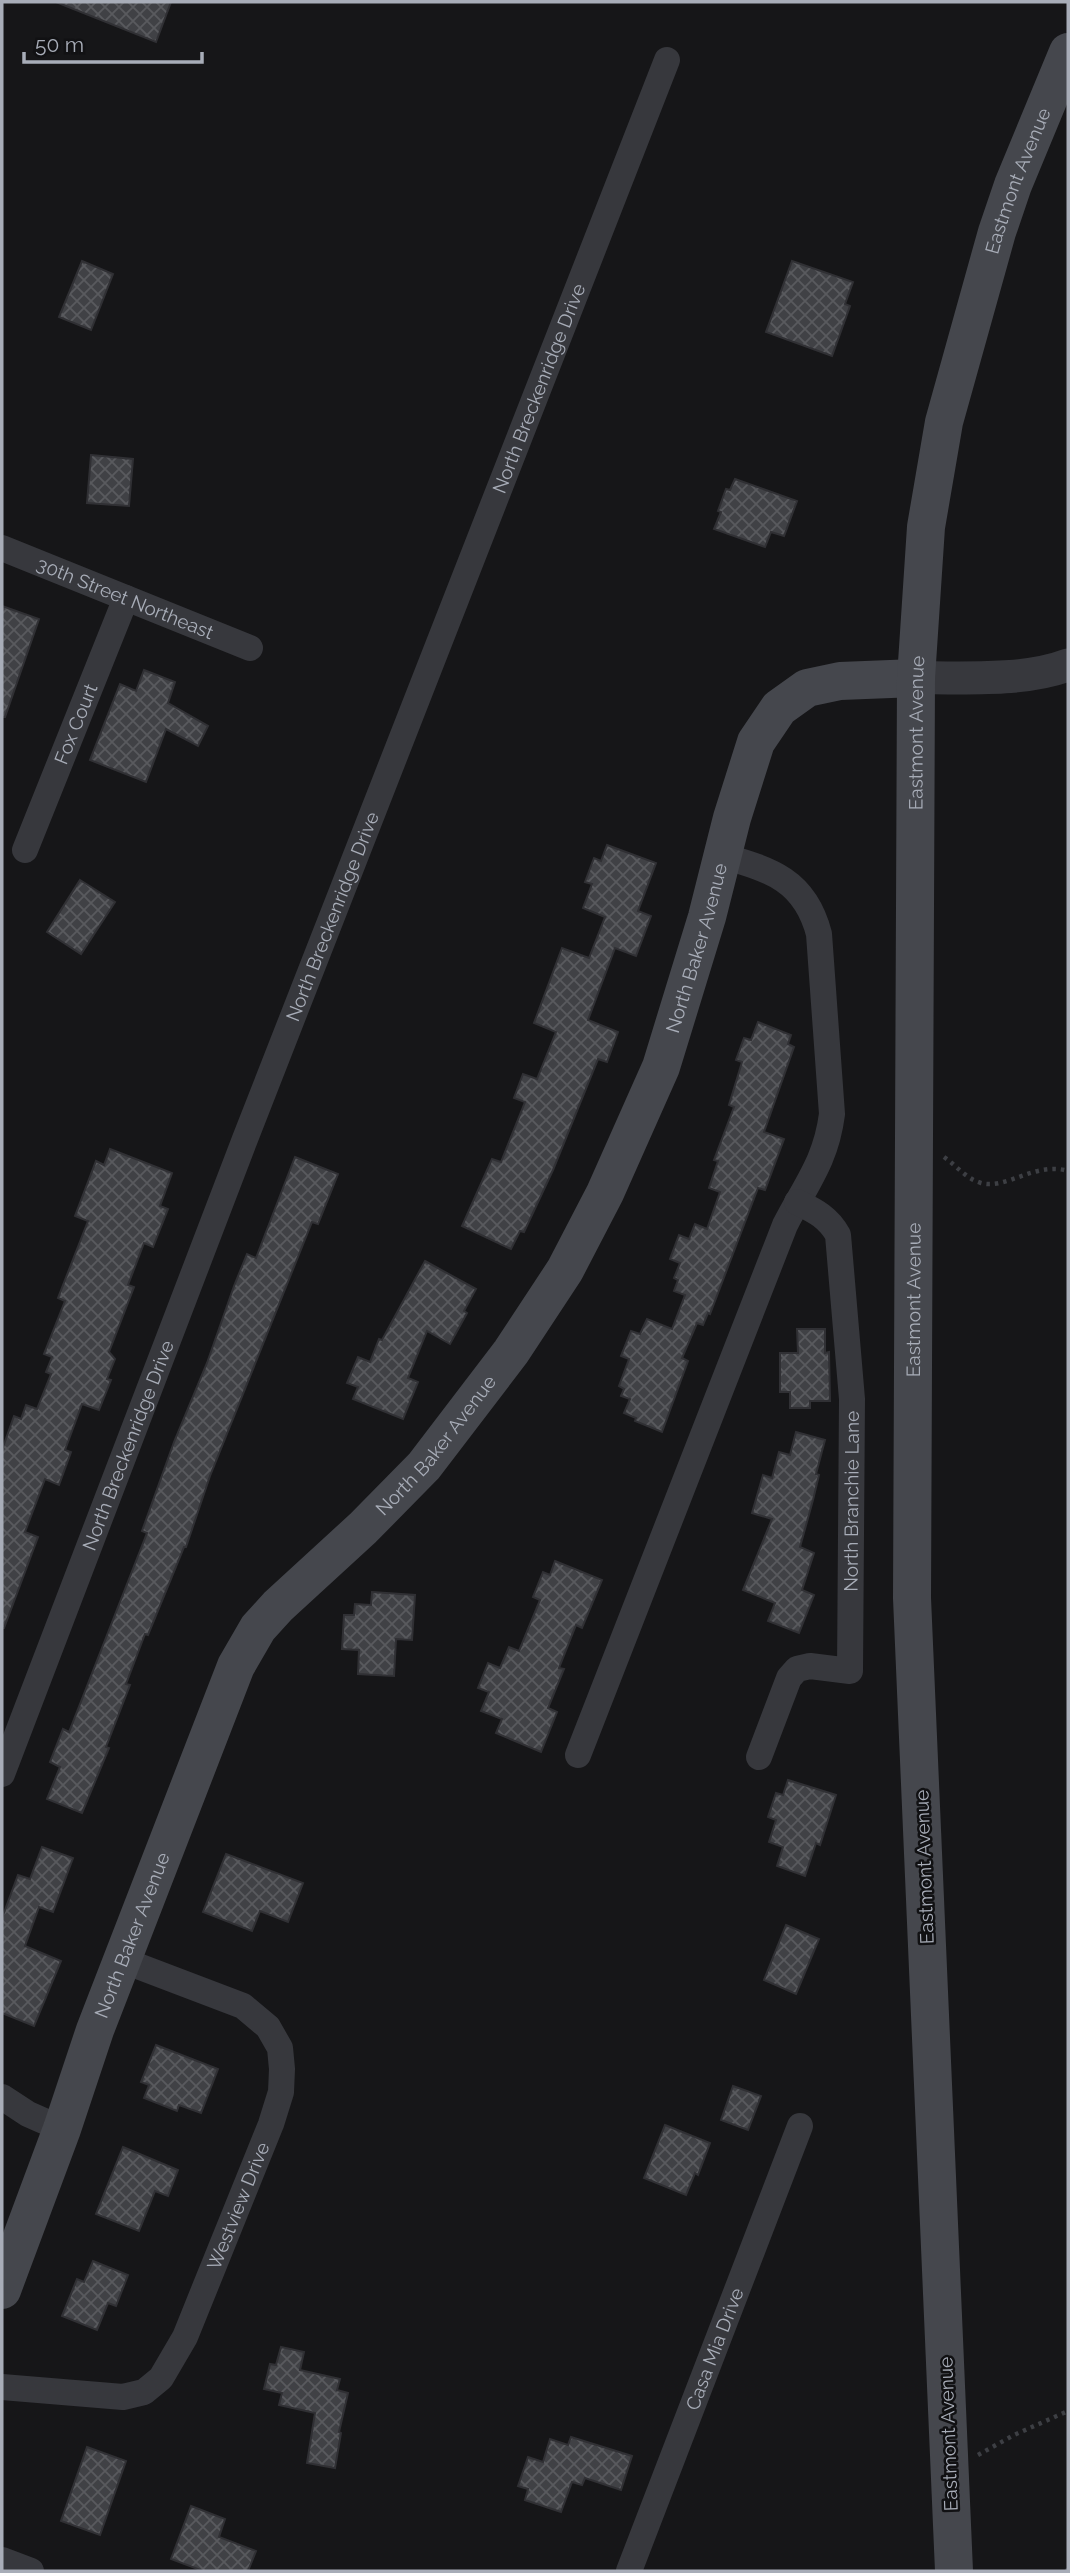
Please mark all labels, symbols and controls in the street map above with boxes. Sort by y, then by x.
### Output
scale bar [24,21,203,65]
text: 50 m [35,32,84,57]
street label: Eastmont Avenue [980,104,1055,256]
street label: North Breckenridge Drive [488,280,589,496]
street label: 30th Street Northeast [34,552,218,643]
street label: Eastmont Avenue [904,655,928,810]
street label: Fox Court [50,680,102,767]
street label: North Breckenridge Drive [281,808,383,1024]
street label: North Baker Avenue [661,861,731,1035]
street label: Eastmont Avenue [902,1223,925,1377]
street label: North Breckenridge Drive [78,1337,178,1553]
street label: North Baker Avenue [371,1371,500,1520]
street label: North Branchie Lane [840,1411,863,1592]
street label: Eastmont Avenue [910,1789,938,1945]
street label: North Baker Avenue [90,1849,174,2021]
street label: Westview Drive [202,2139,274,2273]
street label: Casa Mia Drive [681,2285,748,2413]
street label: Eastmont Avenue [934,2356,962,2512]

